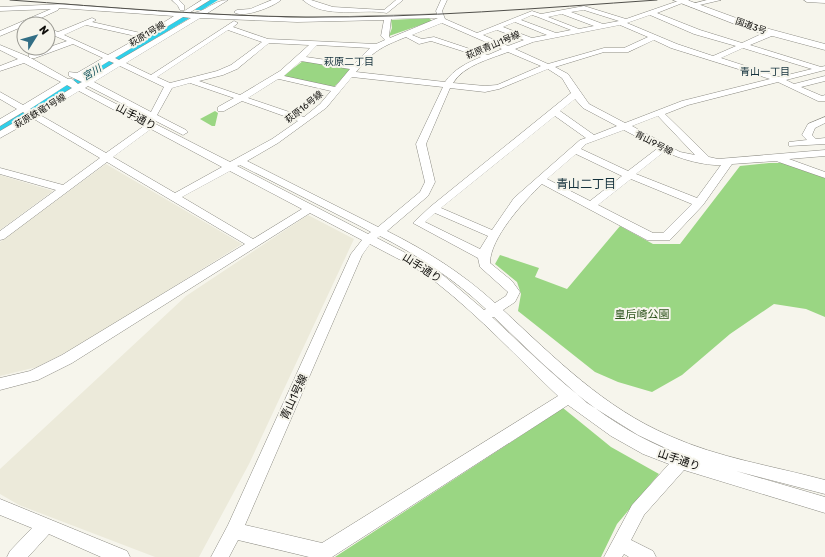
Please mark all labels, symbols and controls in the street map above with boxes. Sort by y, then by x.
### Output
north arrow [16,16,56,56]
street label: 国道3号 [734,16,768,36]
street label: 萩原1号線 [127,19,168,49]
text: N [36,23,51,37]
street label: 萩原青山1号線 [464,29,522,61]
district label: 萩原二丁目 [324,56,374,68]
water label: 宮川 [80,62,105,83]
district label: 青山一丁目 [740,66,790,78]
street label: 萩原16号線 [283,88,326,125]
street label: 萩原鉄竜1号線 [13,91,68,130]
street label: 山手通り [114,101,158,133]
street label: 青山9号線 [633,129,676,157]
district label: 青山二丁目 [556,177,616,191]
street label: 山手通り [400,251,444,285]
park label: 皇后崎公園 [615,308,670,321]
street label: 青山1号線 [278,372,310,422]
street label: 山手通り [656,447,702,473]

